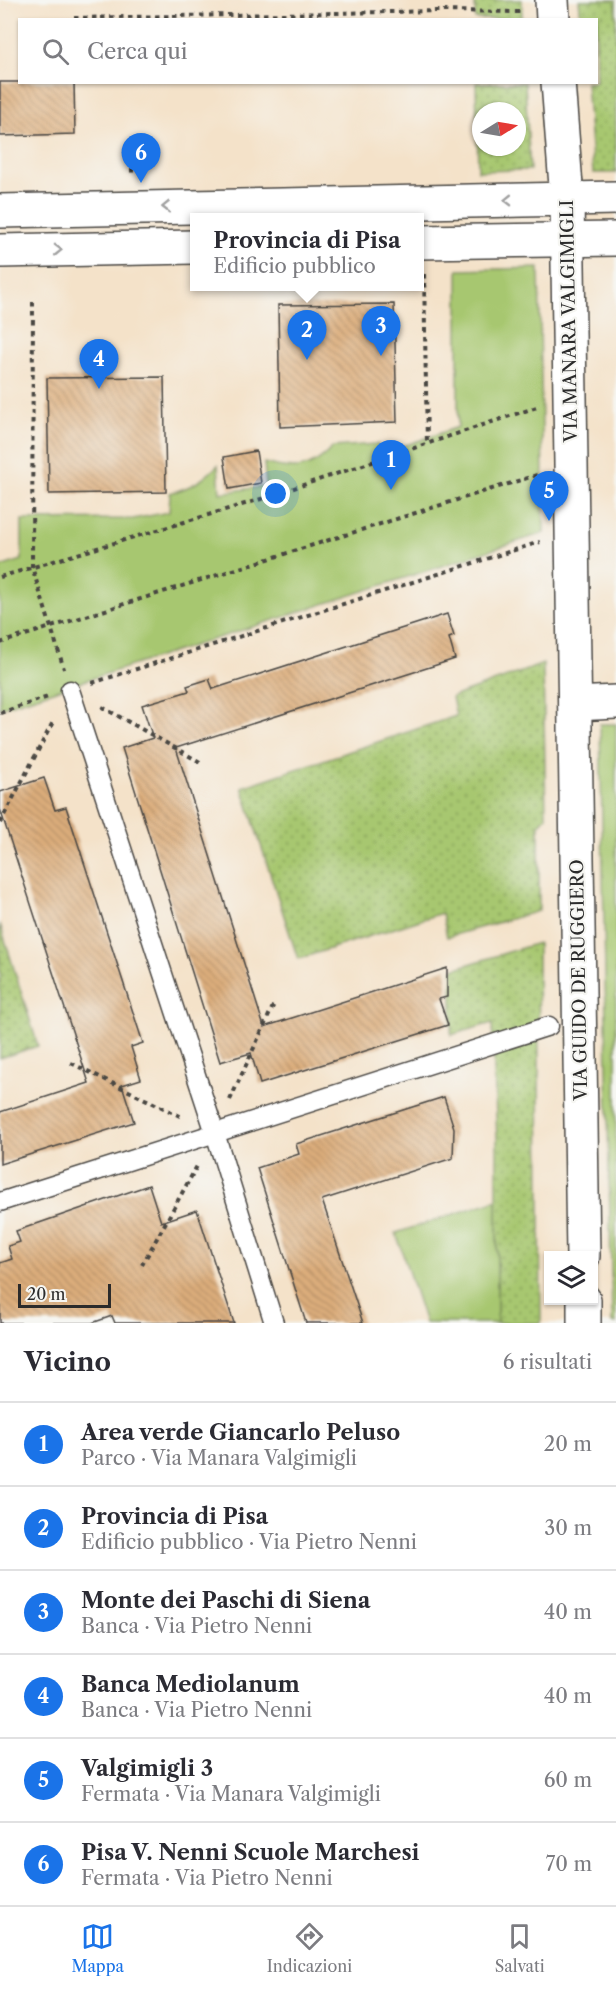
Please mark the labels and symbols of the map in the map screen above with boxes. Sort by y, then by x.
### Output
north arrow [472,102,526,156]
pin: 6 [122,134,160,183]
one-way arrow [504,194,513,207]
street label: VIA MANARA VALGIMIGLI [556,200,582,443]
one-way arrow [162,201,171,214]
one-way arrow [54,243,63,256]
pin: 3 [362,306,400,356]
pin: 2 [288,310,326,360]
pin: 4 [80,340,118,389]
pin: 1 [372,440,410,490]
pin: 5 [530,472,568,521]
your location [261,479,290,508]
street label: VIA GUIDO DE RUGGIERO [566,859,592,1102]
scale bar [18,1281,111,1308]

